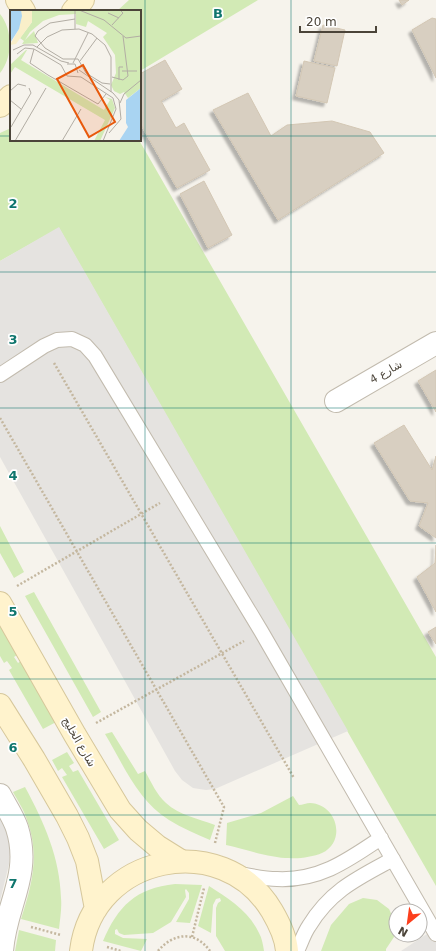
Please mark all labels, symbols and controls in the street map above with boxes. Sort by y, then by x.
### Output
text: B [213,6,223,21]
scale bar [300,8,376,34]
inset map [10,10,141,141]
text: 20 m [306,15,337,29]
text: 2 [8,196,18,211]
text: 3 [8,332,18,347]
street label: شارع 4 [368,358,404,386]
text: 4 [8,468,18,483]
text: 5 [8,604,18,619]
street label: شارع الخليج [59,715,99,769]
text: 6 [8,740,18,755]
text: 7 [8,876,18,891]
north arrow [388,903,428,943]
text: N [396,923,411,939]

